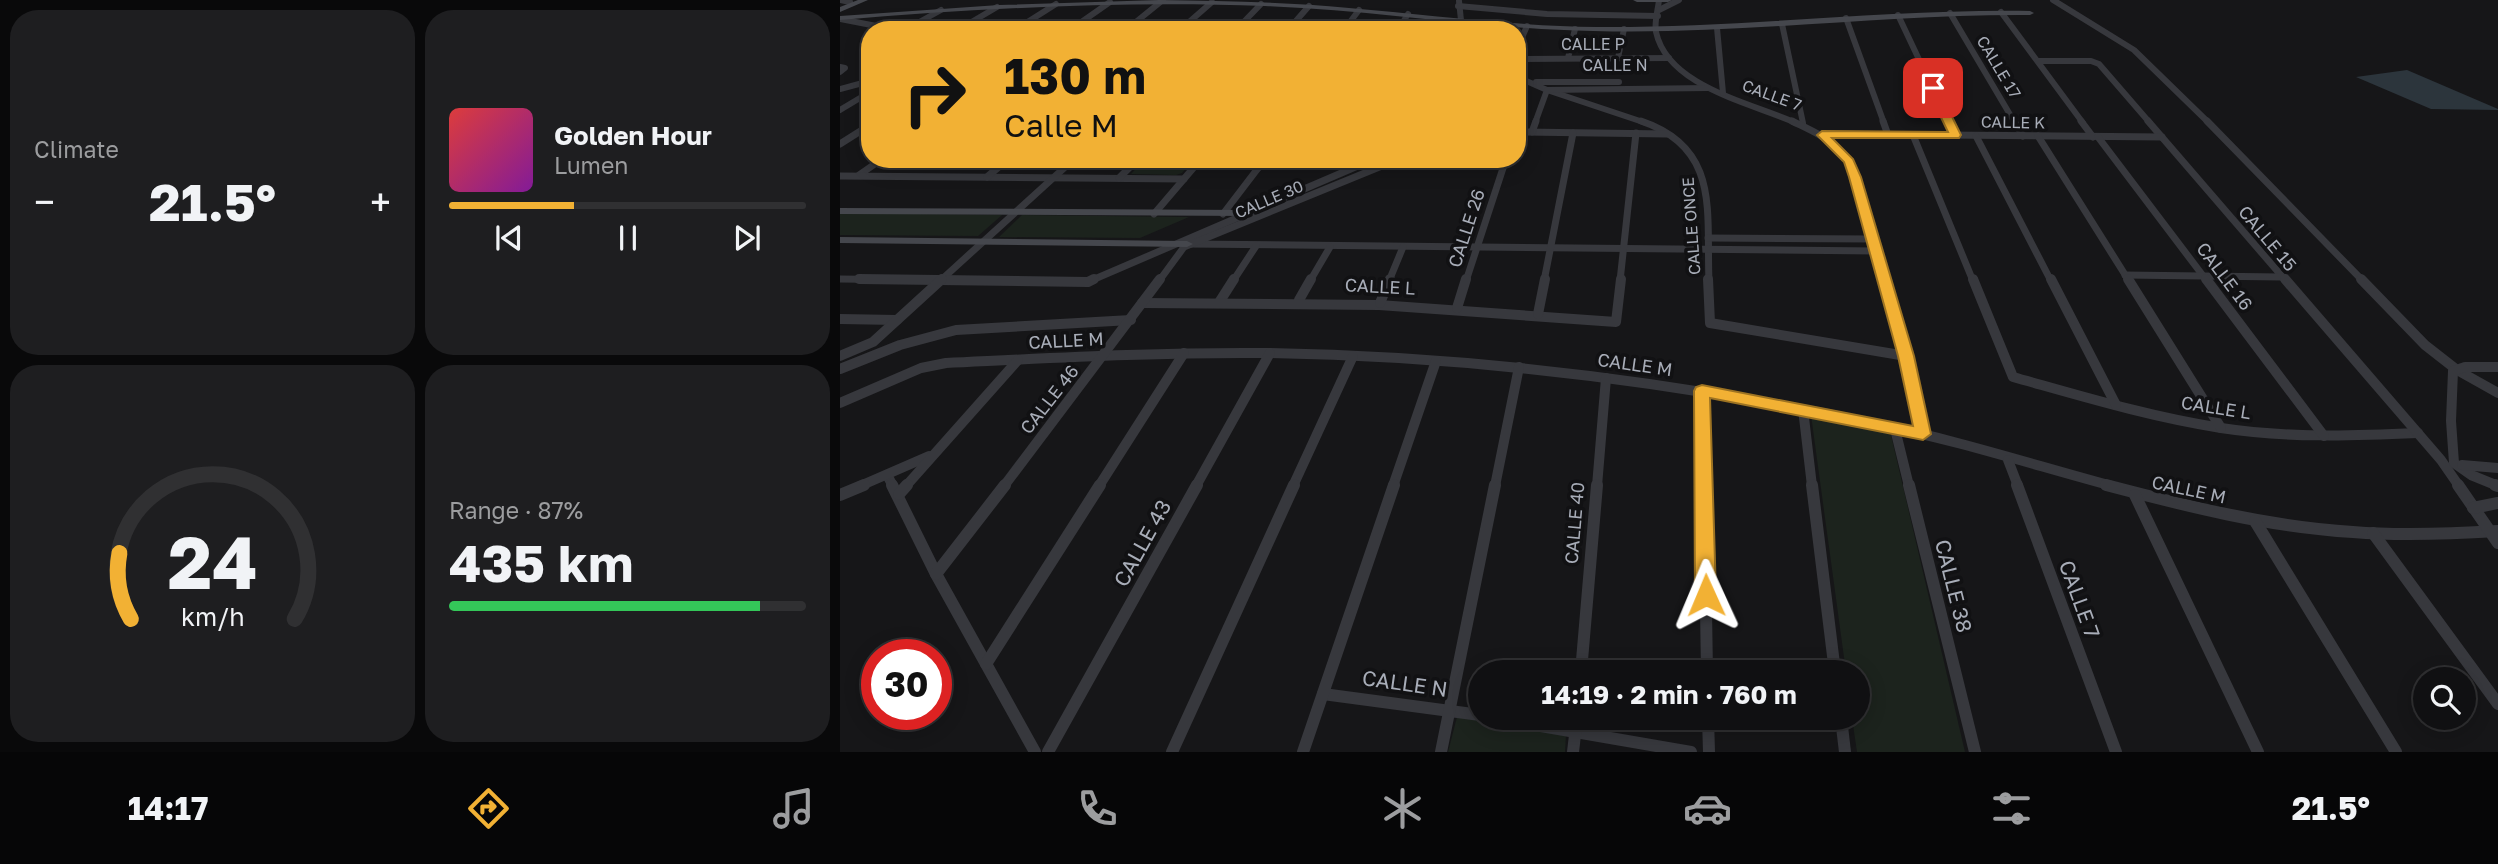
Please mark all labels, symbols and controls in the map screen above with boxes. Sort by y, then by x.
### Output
street label: CALLE 17 [1973,32,2025,102]
street label: CALLE P [1561,34,1625,54]
text: 130 m [1004,46,1146,105]
icon: right [889,49,980,140]
street label: CALLE N [1582,55,1648,75]
pin [1903,58,1963,118]
icon: arrive [1914,69,1952,107]
street label: CALLE 7 [1740,75,1804,115]
text: Calle M [1004,106,1118,144]
street label: CALLE K [1981,111,2045,133]
text: Golden Hour [554,120,712,151]
text: Climate [34,135,119,163]
text: Lumen [554,151,628,179]
text: 21.5° [149,170,276,232]
street label: CALLE 30 [1232,176,1306,222]
street label: CALLE ONCE [1678,176,1704,276]
text: − [34,179,55,224]
text: + [370,179,391,224]
street label: CALLE 26 [1443,186,1489,270]
street label: CALLE 15 [2234,201,2302,275]
icon: previous [490,219,528,257]
icon: pause [609,219,647,257]
icon: next [728,219,766,257]
street label: CALLE 16 [2192,238,2258,314]
street label: CALLE L [1344,273,1416,299]
street label: CALLE M [1028,327,1104,353]
street label: CALLE M [1596,348,1674,380]
street label: CALLE 46 [1015,360,1083,438]
street label: CALLE L [2180,391,2252,423]
street label: CALLE M [2150,470,2228,508]
street label: CALLE 40 [1559,481,1589,565]
street label: CALLE 43 [1108,495,1176,591]
text: Range · 87% [449,496,583,524]
text: 24 [168,519,257,606]
text: 435 km [449,531,634,593]
street label: CALLE 38 [1930,537,1978,635]
street label: CALLE 7 [2054,556,2106,642]
position arrow [1669,558,1743,632]
text: km/h [181,601,244,632]
speed limit sign: 30 [861,639,952,730]
street label: CALLE N [1361,664,1449,702]
map controls [2413,667,2476,730]
button: search [2413,667,2476,730]
text: 14:19 · 2 min · 760 m [1541,679,1797,710]
icon: directions [464,784,513,833]
icon: music [769,784,818,833]
icon: phone [1073,784,1122,833]
icon: climate [1378,784,1427,833]
icon: car [1683,784,1732,833]
icon: filters [1987,784,2036,833]
text: 14:17 [128,789,208,827]
text: 21.5° [2292,789,2370,827]

